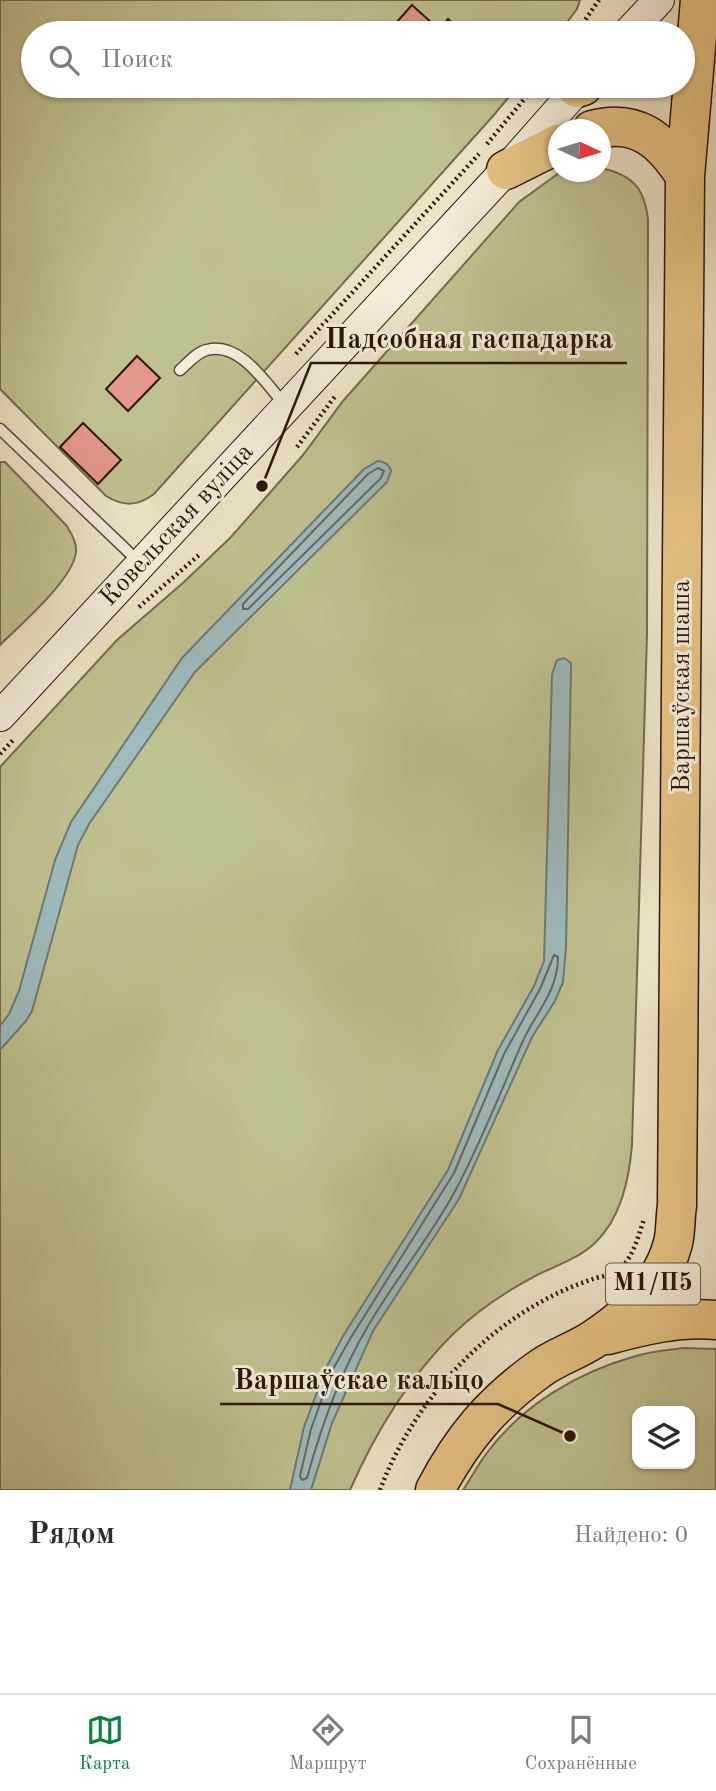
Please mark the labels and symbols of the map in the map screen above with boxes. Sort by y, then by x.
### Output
north arrow [548,119,611,182]
callout: Падсобная гаспадарка [311,314,627,363]
text: Падсобная гаспадарка [325,327,613,355]
street label: Ковельская вуліца [95,439,259,611]
street label: Варшаўская шаша [669,579,695,792]
road number: М1/П5 [606,1264,700,1304]
callout: Варшаўскае кальцо [220,1355,498,1404]
text: Варшаўскае кальцо [234,1368,484,1396]

